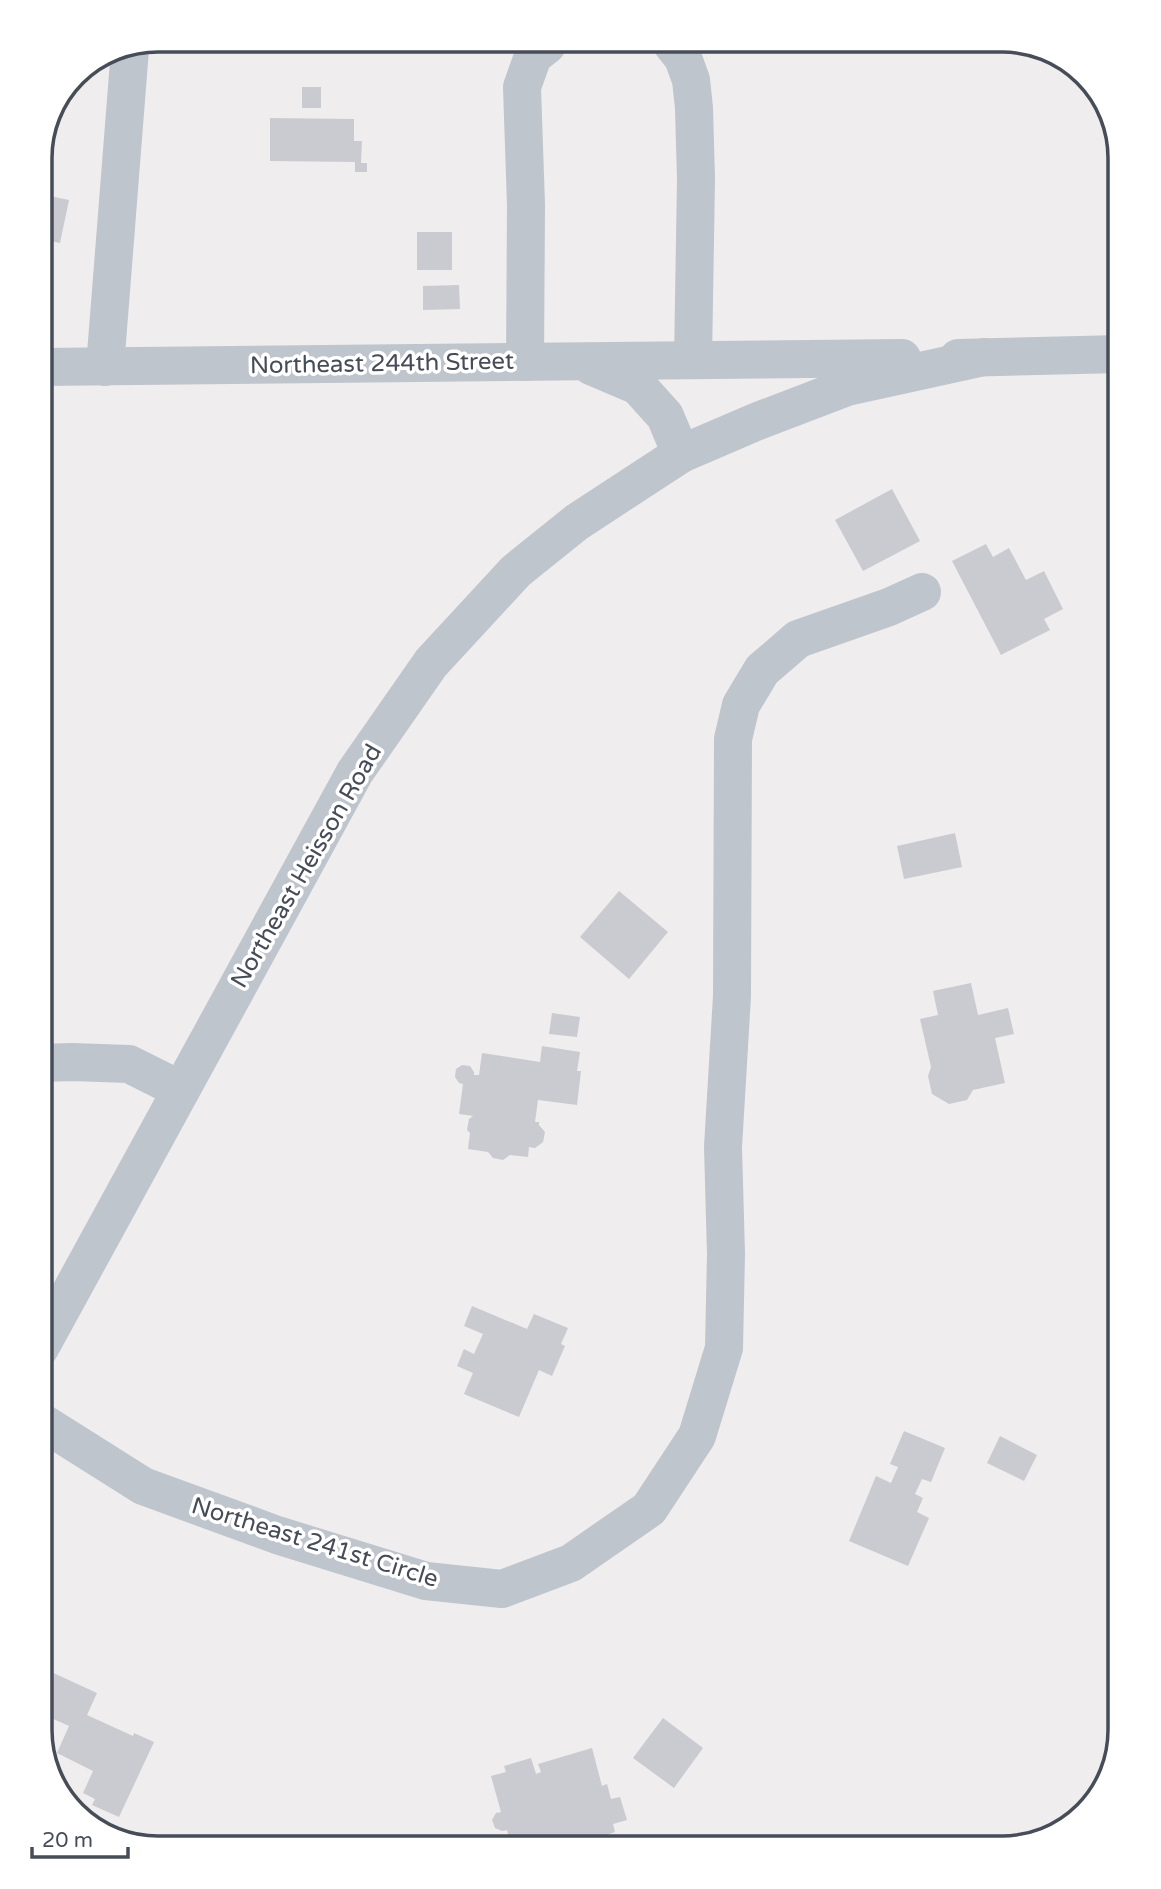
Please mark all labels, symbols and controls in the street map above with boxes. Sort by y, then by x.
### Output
street label: Northeast 244th Street [250,347,514,380]
street label: Northeast Heisson Road [225,739,388,993]
street label: Northeast 241st Circle [188,1491,442,1594]
scale bar [32,1815,128,1859]
text: 20 m [42,1828,93,1853]

